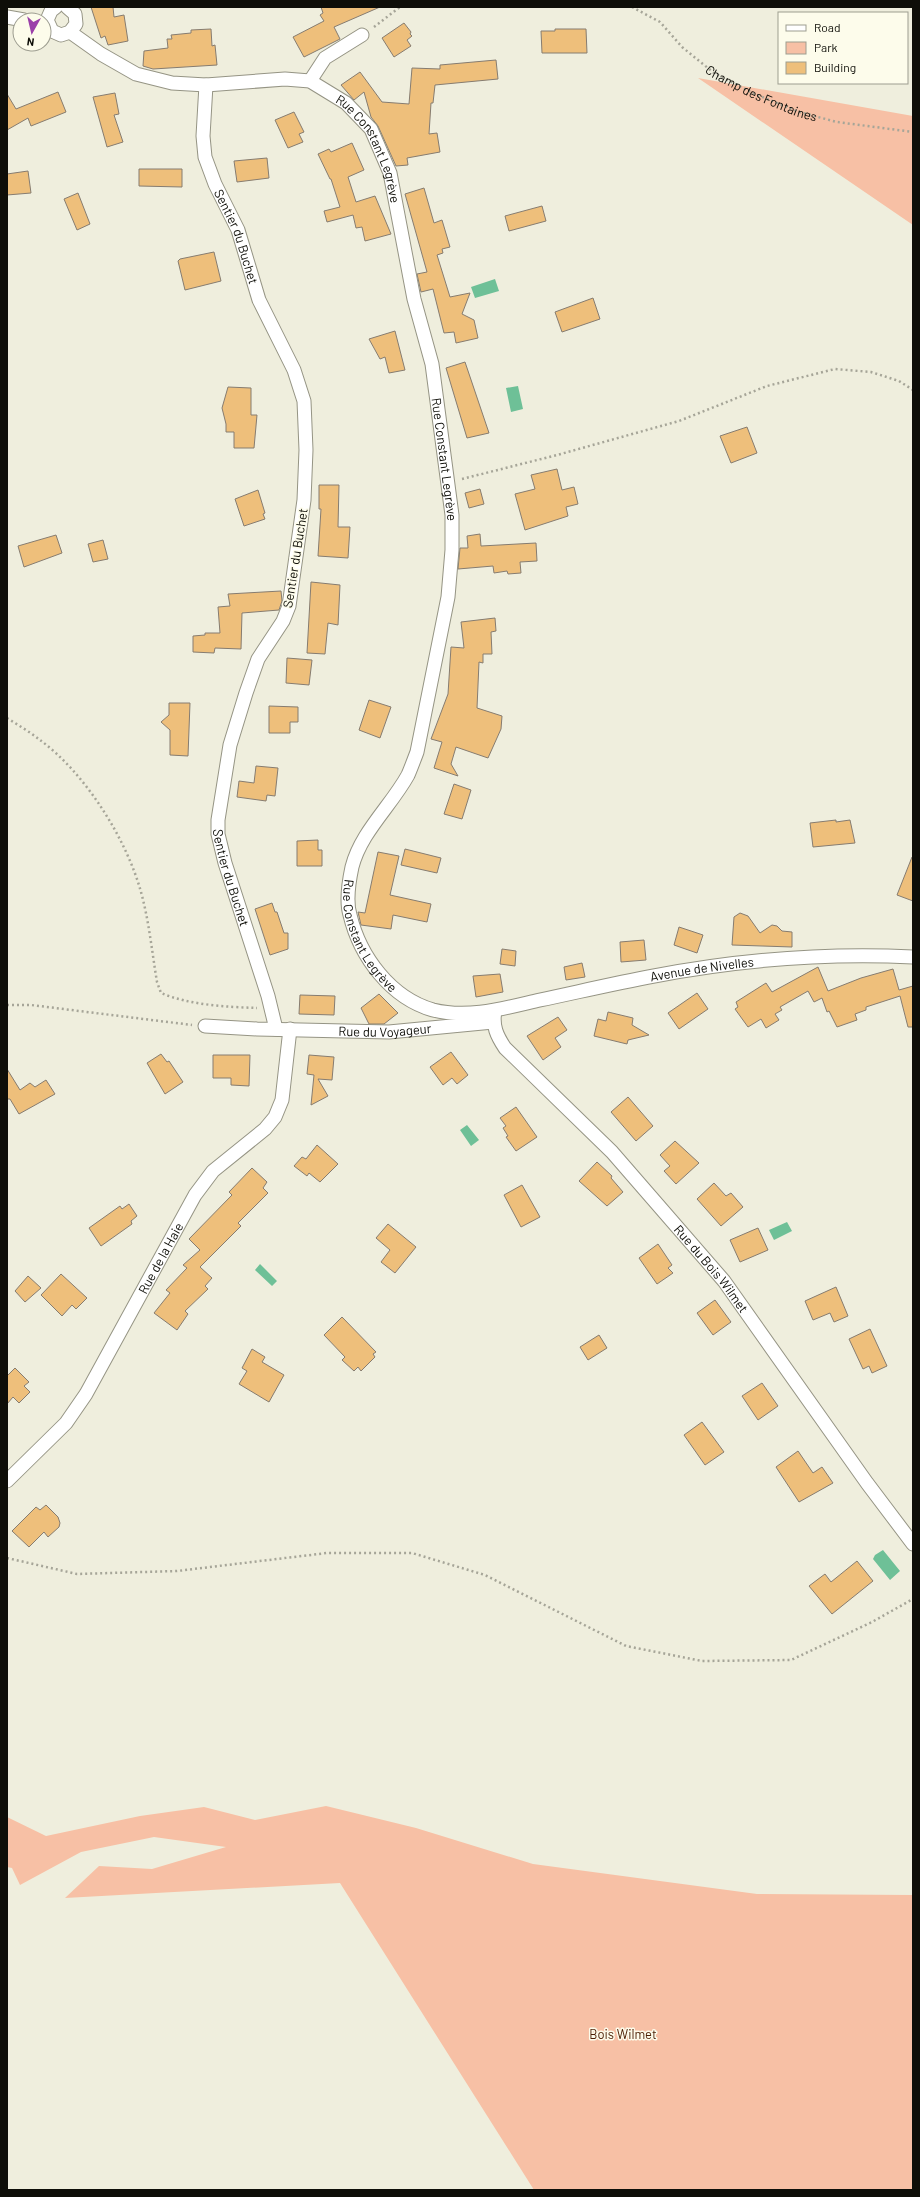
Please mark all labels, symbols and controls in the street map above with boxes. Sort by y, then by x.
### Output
north arrow [12,12,52,52]
legend [778,12,908,84]
text: Road [814,20,841,34]
text: N [26,35,35,49]
text: Park [814,40,838,54]
text: Building [814,60,856,74]
street label: Champ des Fontaines [702,61,819,124]
street label: Rue Constant Legrève [333,91,403,204]
street label: Sentier du Buchet [211,186,262,286]
street label: Rue Constant Legrève [429,397,460,521]
street label: Sentier du Buchet [279,507,311,609]
street label: Sentier du Buchet [210,829,253,928]
street label: Rue Constant Legrève [340,878,400,995]
street label: Avenue de Nivelles [649,954,755,985]
street label: Rue du Voyageur [338,1020,432,1040]
street label: Rue de la Haie [135,1220,186,1296]
street label: Rue du Bois Wilmet [671,1222,752,1316]
park label: Bois Wilmet [589,2026,657,2042]

